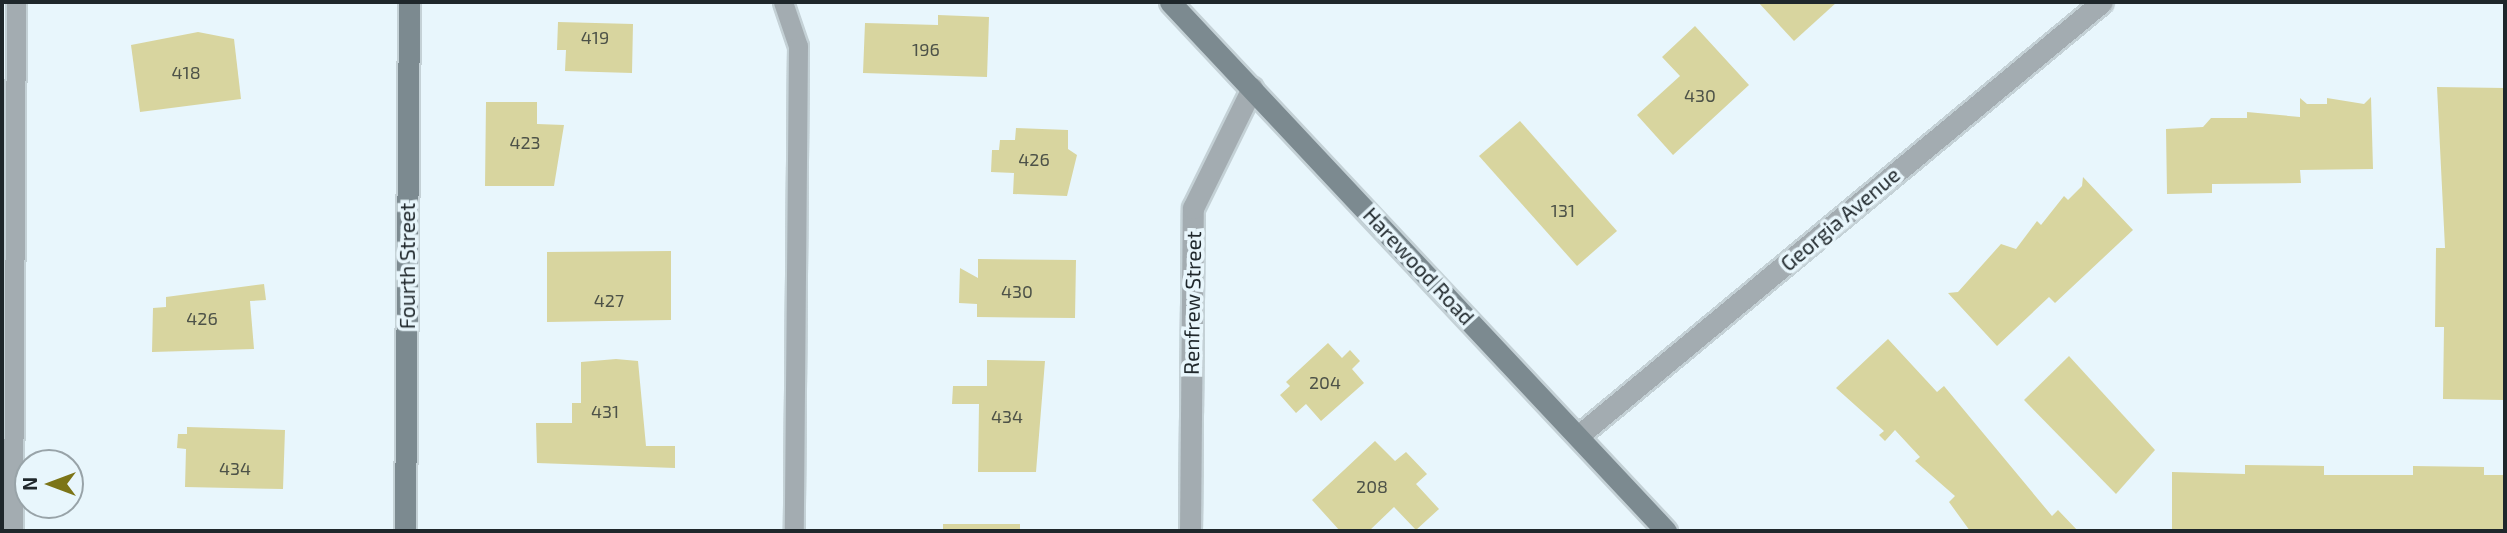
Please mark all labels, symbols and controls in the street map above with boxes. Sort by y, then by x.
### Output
house number: 419 [581,26,609,48]
house number: 196 [912,38,940,60]
house number: 418 [171,61,201,83]
house number: 430 [1684,84,1716,106]
house number: 423 [509,131,541,153]
house number: 426 [1018,148,1050,170]
street label: Georgia Avenue [1775,162,1905,276]
house number: 131 [1551,199,1575,221]
street label: Harewood Road [1358,202,1480,330]
street label: Fourth Street [394,203,420,329]
street label: Renfrew Street [1178,231,1206,375]
house number: 430 [1001,280,1033,302]
house number: 427 [594,289,624,311]
house number: 426 [186,307,218,329]
house number: 204 [1309,371,1341,393]
house number: 431 [591,400,619,422]
house number: 434 [991,405,1023,427]
north arrow [14,449,84,519]
house number: 434 [219,457,251,479]
house number: 208 [1356,475,1388,497]
text: N [18,477,41,491]

